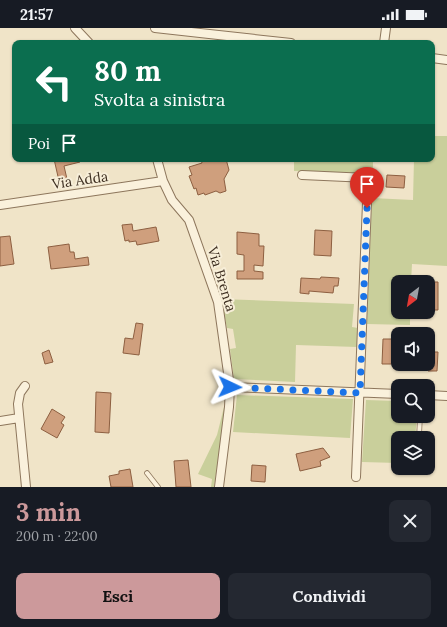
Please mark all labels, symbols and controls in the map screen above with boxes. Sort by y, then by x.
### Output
text: 21:57 [20,5,53,24]
text: 80 m [94,53,161,89]
icon: left [28,56,80,108]
text: Svolta a sinistra [94,88,225,111]
icon: arrive [58,132,80,154]
text: Poi [28,134,50,153]
street label: Via Adda [50,167,109,193]
pin [350,167,384,208]
icon: arrive [356,173,378,195]
street label: Via Brenta [203,243,240,314]
north arrow [391,275,435,319]
map controls [391,275,435,475]
button: sound [391,327,435,371]
position arrow [209,366,251,408]
button: search [391,379,435,423]
button: layers [391,431,435,475]
text: 3 min [16,497,81,528]
button: close [389,500,431,542]
text: 200 m · 22:00 [16,528,98,545]
button: Esci [16,573,220,619]
button: Condividi [228,573,431,619]

